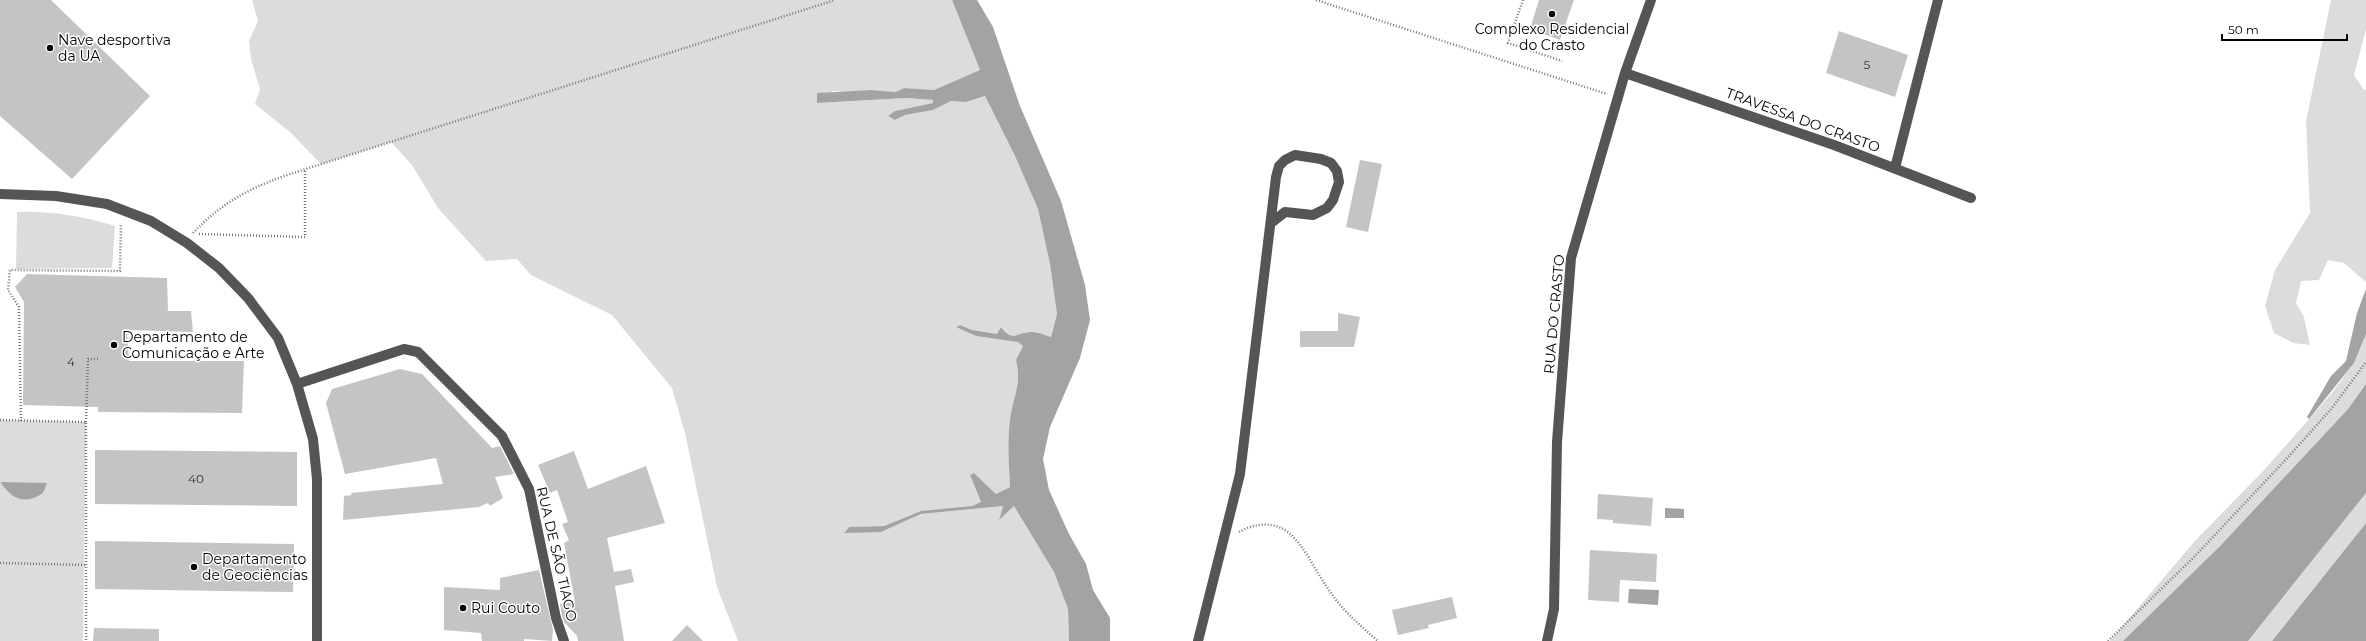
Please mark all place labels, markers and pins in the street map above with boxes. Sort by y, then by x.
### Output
marker: Complexo Residencial do Crasto [1547,9,1557,19]
place label: Complexo Residencial do Crasto [1475,20,1629,54]
place label: Nave desportiva da UA [58,31,171,65]
marker: Nave desportiva da UA [45,43,55,53]
place label: Departamento de Comunicação e Arte [122,328,264,362]
marker: Departamento de Comunicação e Arte [109,340,119,350]
place label: Departamento de Geociências [202,550,308,584]
marker: Departamento de Geociências [189,562,199,572]
place label: Rui Couto [471,599,540,617]
marker: Rui Couto [458,603,468,613]

